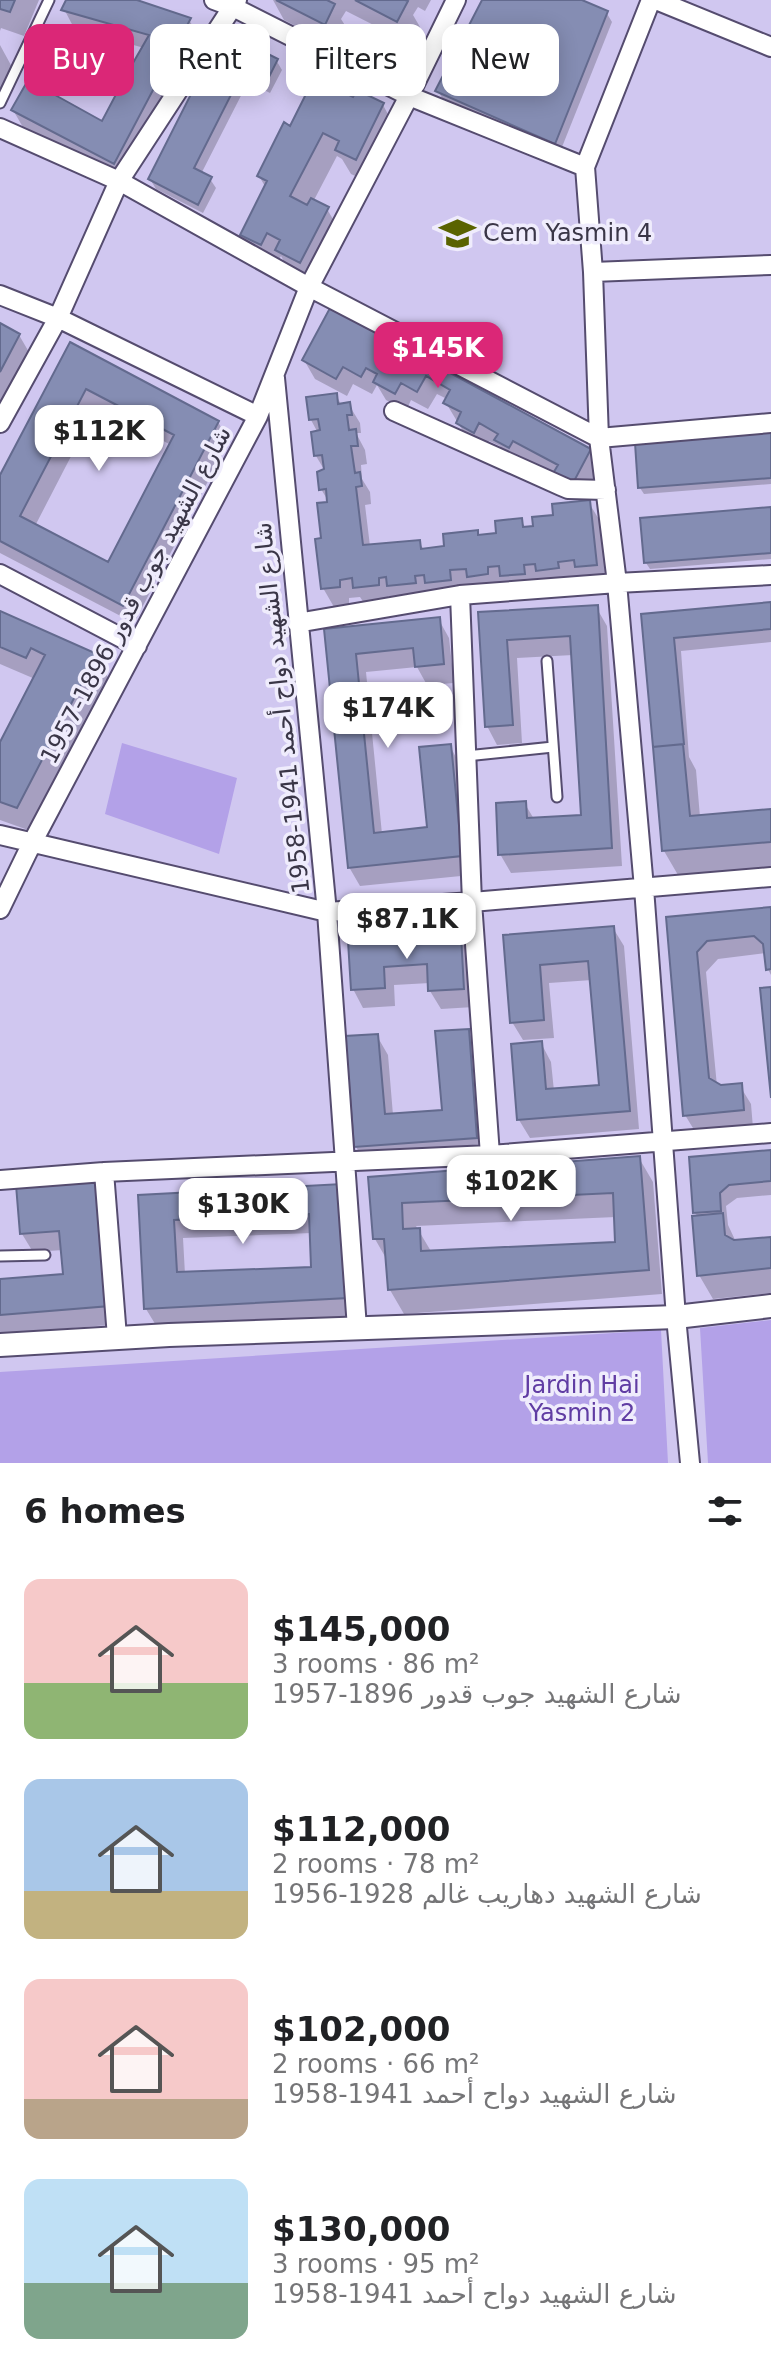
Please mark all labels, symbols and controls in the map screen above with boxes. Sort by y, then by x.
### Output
chip: Buy [24,24,134,96]
chip: Rent [150,24,270,96]
chip: Filters [286,24,426,96]
chip: New [442,24,559,96]
school or university icon: Cem Yasmin 4 [438,214,476,252]
place label: Cem Yasmin 4 [483,219,652,247]
pin: $145K [382,322,494,390]
text: $145K [392,333,484,363]
pin: $112K [43,405,155,473]
text: $112K [53,416,145,446]
street label: شارع الشهيد جوب قدور 1896-1957 [35,422,237,768]
street label: شارع الشهيد دواح أحمد 1941-1958 [247,521,315,895]
pin: $174K [332,682,444,750]
text: $174K [342,693,434,723]
pin: $87.1K [342,893,472,961]
text: $87.1K [356,904,458,934]
pin: $102K [455,1155,567,1223]
text: $102K [465,1166,557,1196]
pin: $130K [187,1178,299,1246]
text: $130K [197,1189,289,1219]
park label: Jardin Hai Yasmin 2 [522,1371,640,1427]
icon: filters [703,1489,747,1533]
text: 6 homes [24,1491,186,1531]
text: $145,000 [272,1609,451,1649]
icon: home [88,1611,184,1707]
text: 3 rooms · 86 m² [272,1649,480,1679]
text: شارع الشهيد جوب قدور 1896-1957 [272,1679,682,1709]
text: $112,000 [272,1809,451,1849]
icon: home [88,1811,184,1907]
text: 2 rooms · 78 m² [272,1849,480,1879]
text: شارع الشهيد دهاريب غالم 1928-1956 [272,1879,702,1909]
text: $102,000 [272,2009,451,2049]
icon: home [88,2011,184,2107]
text: 2 rooms · 66 m² [272,2049,480,2079]
text: شارع الشهيد دواح أحمد 1941-1958 [272,2079,677,2109]
text: $130,000 [272,2209,451,2249]
icon: home [88,2211,184,2307]
text: 3 rooms · 95 m² [272,2249,480,2279]
text: شارع الشهيد دواح أحمد 1941-1958 [272,2279,677,2309]

